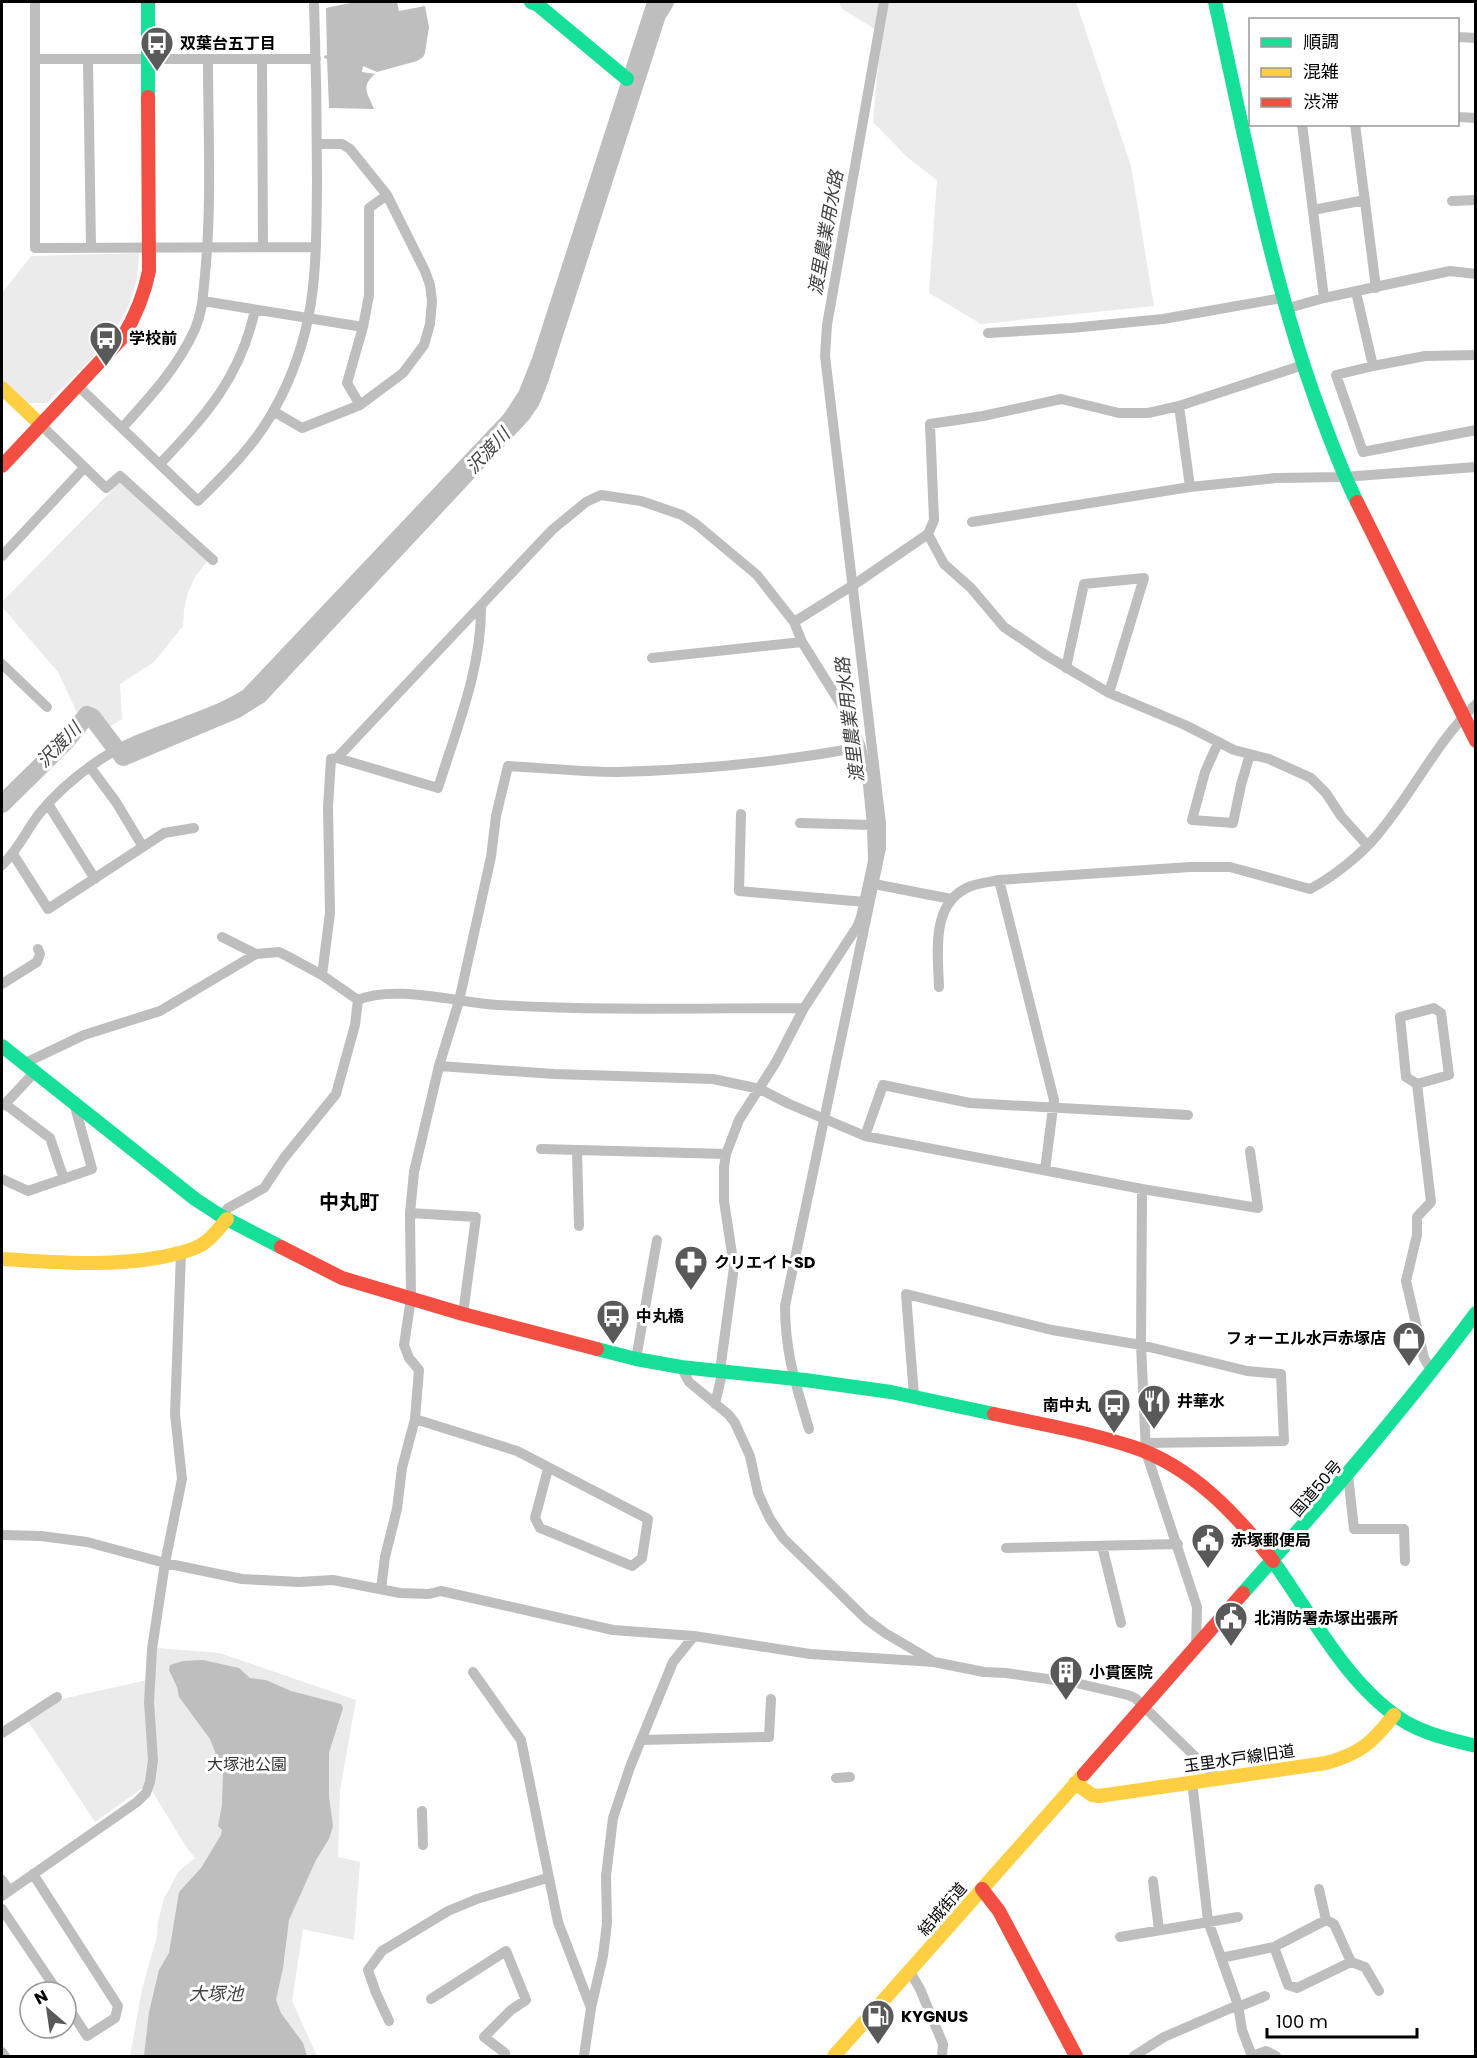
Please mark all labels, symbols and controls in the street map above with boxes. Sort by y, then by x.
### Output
legend [1249,18,1459,126]
bus stop icon: 双葉台五丁目 [139,25,175,72]
text: 順調 [1303,29,1339,54]
place label: 双葉台五丁目 [180,32,276,55]
text: 混雑 [1303,59,1339,84]
text: 渋滞 [1303,89,1339,114]
water label: 渡里農業用水路 [802,167,849,297]
bus stop icon: 学校前 [88,320,124,367]
place label: 学校前 [129,327,177,350]
water label: 沢渡川 [460,421,517,479]
water label: 渡里農業用水路 [829,654,870,784]
water label: 沢渡川 [31,715,88,773]
district label: 中丸町 [319,1188,379,1216]
pharmacy icon: クリエイトSD [673,1244,709,1291]
place label: クリエイトSD [714,1251,816,1274]
bus stop icon: 中丸橋 [595,1298,631,1345]
place label: 中丸橋 [636,1305,684,1328]
shop icon: フォーエル水戸赤塚店 [1391,1320,1427,1367]
place label: フォーエル水戸赤塚店 [1226,1327,1386,1350]
restaurant icon: 井華水 [1136,1383,1172,1430]
bus stop icon: 南中丸 [1096,1387,1132,1434]
place label: 井華水 [1177,1390,1225,1413]
place label: 南中丸 [1043,1394,1091,1417]
street label: 国道50号 [1285,1455,1347,1522]
public building icon: 赤塚郵便局 [1190,1522,1226,1569]
place label: 赤塚郵便局 [1231,1529,1311,1552]
public building icon: 北消防署赤塚出張所 [1213,1600,1249,1647]
place label: 北消防署赤塚出張所 [1254,1607,1398,1630]
building icon: 小貫医院 [1048,1654,1084,1701]
place label: 小貫医院 [1089,1661,1153,1684]
street label: 玉里水戸線旧道 [1182,1739,1296,1778]
park label: 大塚池公園 [207,1753,287,1776]
street label: 結城街道 [913,1878,972,1941]
north arrow [18,1980,78,2040]
water label: 大塚池 [189,1981,245,2006]
text: N [30,1984,52,2010]
fuel station icon: KYGNUS [860,1998,896,2045]
scale bar [1267,2001,1417,2039]
place label: KYGNUS [901,2005,968,2028]
text: 100 m [1276,2009,1328,2034]

